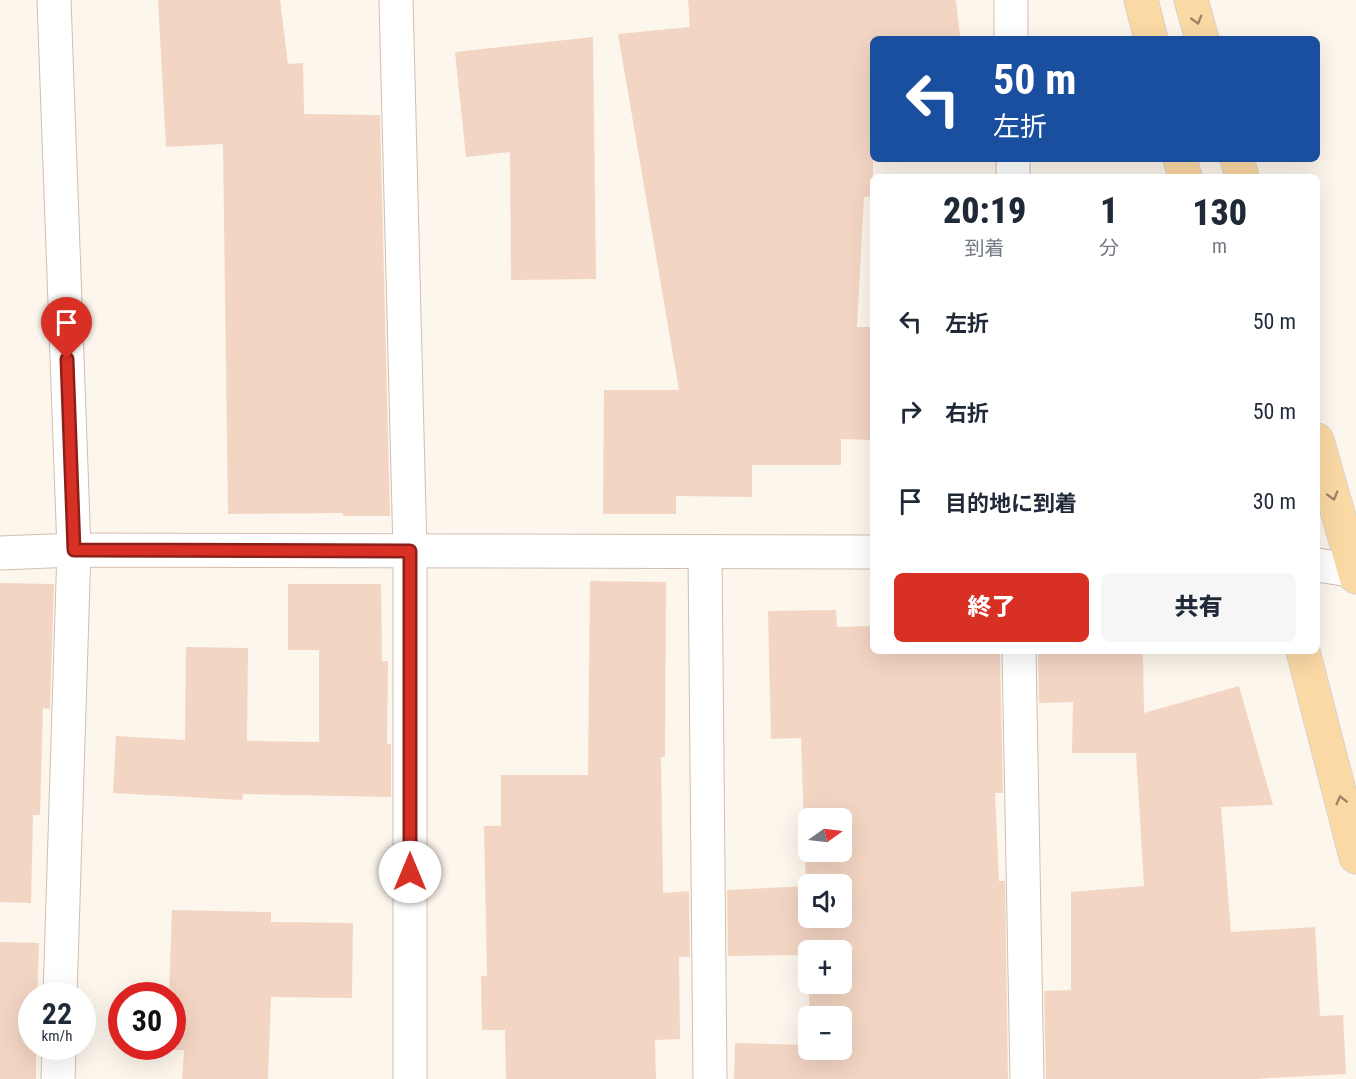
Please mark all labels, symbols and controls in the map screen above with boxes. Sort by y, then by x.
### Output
one-way arrow [1190,14,1202,24]
text: 50 m [993,55,1076,104]
icon: left [894,60,972,138]
text: 左折 [993,111,1047,143]
text: 20:19 [943,190,1026,232]
text: 1 [1100,190,1118,232]
text: 130 [1192,192,1247,234]
text: m [1212,234,1227,258]
text: 到着 [965,236,1005,260]
text: 分 [1099,236,1119,260]
pin [41,297,92,359]
icon: left [894,305,927,338]
icon: arrive [50,306,83,339]
text: 50 m [1253,309,1296,334]
text: 左折 [945,311,989,336]
icon: right [894,395,927,428]
text: 50 m [1253,399,1296,424]
text: 右折 [945,401,989,426]
icon: arrive [894,485,927,518]
text: 30 m [1253,489,1296,514]
one-way arrow [1326,490,1338,501]
text: 目的地に到着 [945,491,1077,516]
button: 終了 [894,573,1089,642]
button: 共有 [1101,573,1296,642]
one-way arrow [1336,795,1349,805]
north arrow [798,808,852,862]
map controls [798,808,852,1060]
position arrow [378,840,442,904]
button: sound [798,874,852,928]
button: + [798,940,852,994]
speed limit sign: 30 [108,982,186,1060]
text: 22 [42,996,72,1031]
button: − [798,1006,852,1060]
text: km/h [42,1027,72,1045]

